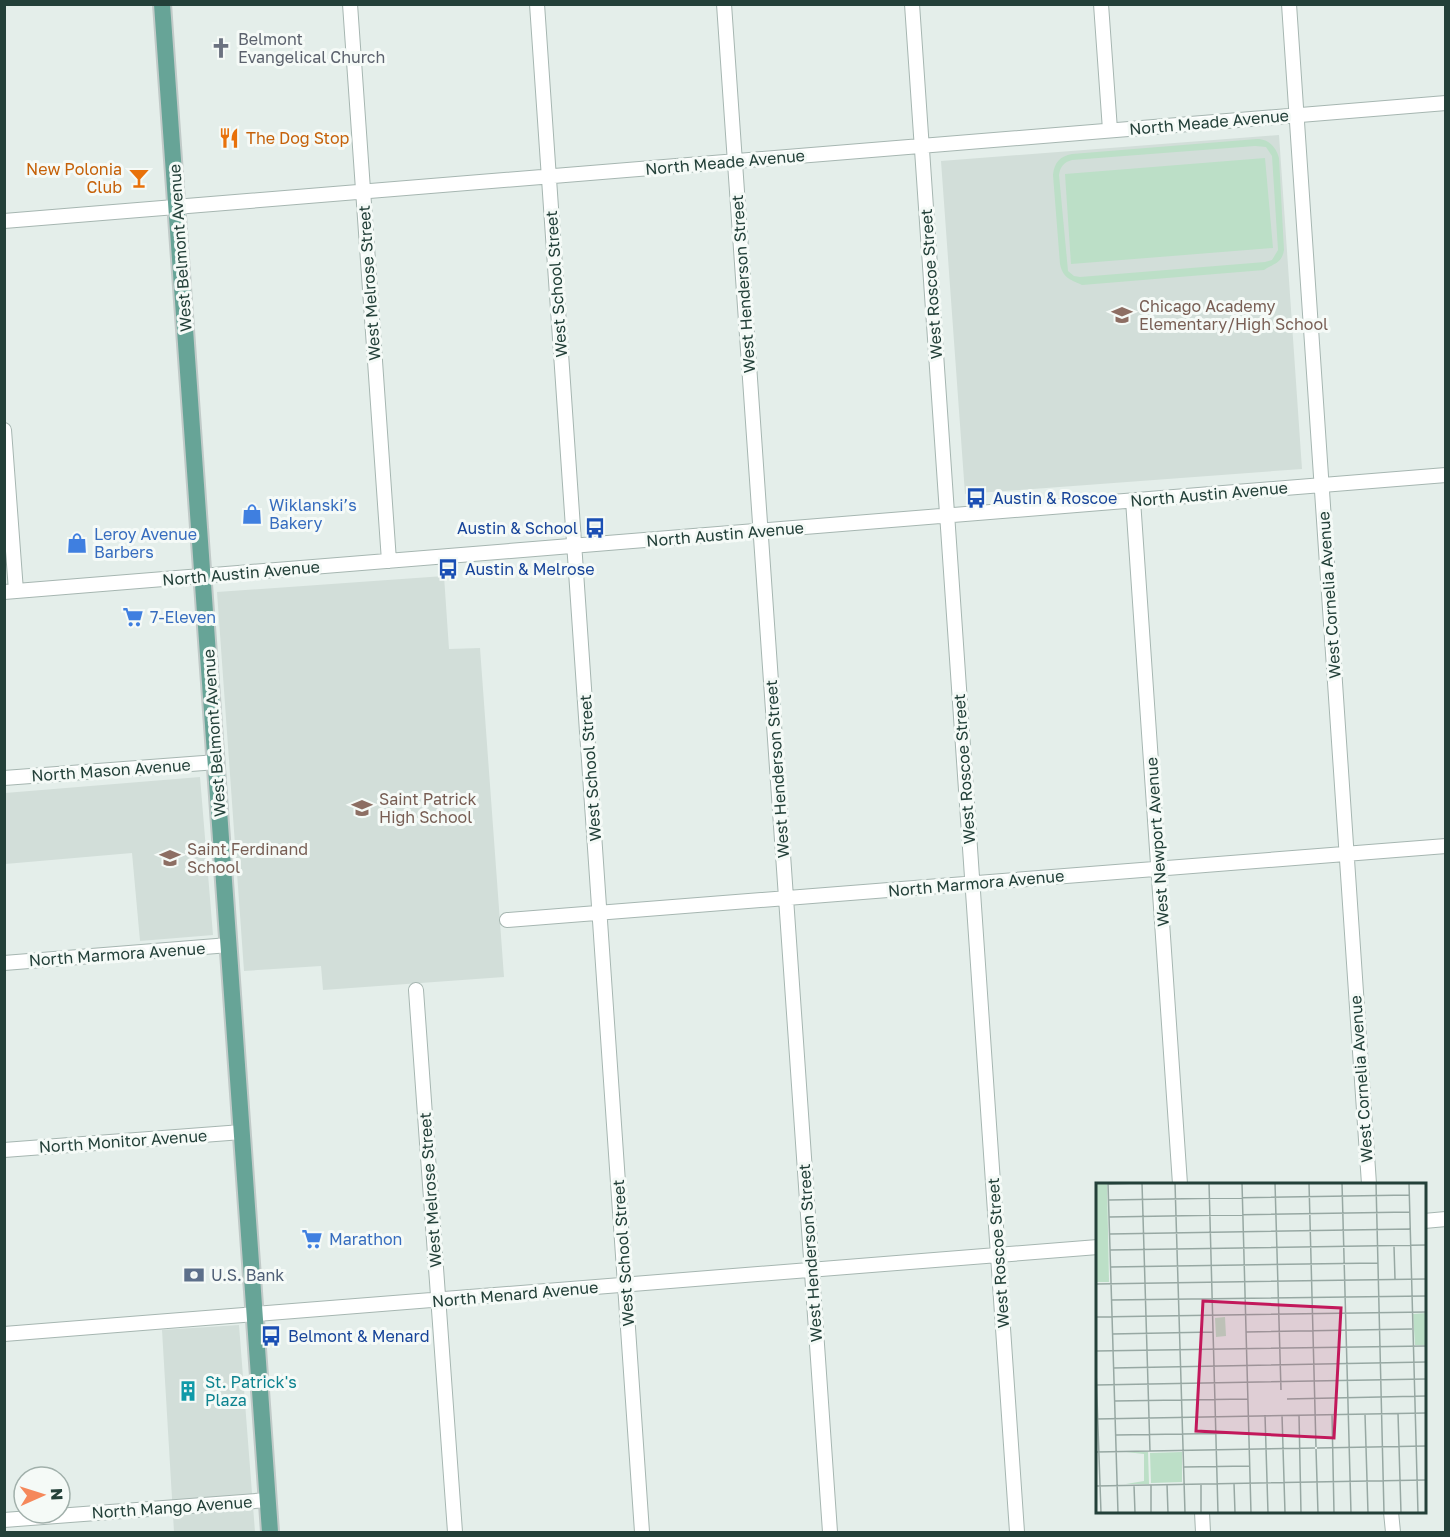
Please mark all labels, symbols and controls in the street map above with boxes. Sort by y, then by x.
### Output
place label: Belmont Evangelical Church [238,29,385,67]
church icon: Belmont Evangelical Church [209,36,233,60]
street label: North Meade Avenue [1128,105,1290,139]
restaurant icon: The Dog Stop [217,126,241,150]
place label: The Dog Stop [246,128,350,148]
street label: North Meade Avenue [644,145,806,179]
place label: New Polonia Club [26,159,122,197]
street label: West Belmont Avenue [164,163,196,333]
bar icon: New Polonia Club [127,166,151,190]
street label: West Henderson Street [727,194,759,374]
street label: West Melrose Street [354,205,384,361]
street label: West Roscoe Street [916,208,946,360]
street label: West School Street [541,210,571,358]
place label: Chicago Academy Elementary/High School [1139,296,1328,334]
school or university icon: Chicago Academy Elementary/High School [1110,303,1134,327]
street label: North Austin Avenue [1129,477,1289,511]
bus stop icon: Austin & Roscoe [964,486,988,510]
place label: Austin & Roscoe [993,488,1117,508]
place label: Wiklanski’s Bakery [269,495,357,533]
shop icon: Wiklanski’s Bakery [240,502,264,526]
street label: West Cornelia Avenue [1313,511,1345,679]
bus stop icon: Austin & School [583,516,607,540]
street label: North Austin Avenue [645,517,805,551]
place label: Austin & School [457,518,578,538]
place label: Leroy Avenue Barbers [94,524,197,562]
shop icon: Leroy Avenue Barbers [65,531,89,555]
street label: North Austin Avenue [161,556,321,590]
bus stop icon: Austin & Melrose [436,557,460,581]
place label: Austin & Melrose [465,559,594,579]
supermarket icon: 7-Eleven [121,605,145,629]
place label: 7-Eleven [150,607,216,627]
street label: West Belmont Avenue [198,648,230,818]
street label: West Henderson Street [761,679,793,859]
street label: West Roscoe Street [949,693,979,845]
street label: West School Street [575,694,605,842]
street label: North Mason Avenue [31,754,191,786]
street label: West Newport Avenue [1141,757,1173,927]
place label: Saint Patrick High School [379,789,477,827]
school or university icon: Saint Patrick High School [350,796,374,820]
place label: Saint Ferdinand School [187,839,308,877]
school or university icon: Saint Ferdinand School [158,846,182,870]
street label: North Marmora Avenue [887,865,1065,901]
street label: North Marmora Avenue [28,938,206,970]
street label: West Cornelia Avenue [1345,995,1377,1163]
street label: West Melrose Street [415,1112,445,1268]
street label: North Monitor Avenue [38,1125,208,1157]
street label: West Henderson Street [794,1163,826,1343]
street label: West Roscoe Street [983,1177,1013,1329]
street label: West School Street [608,1179,638,1327]
inset map [1096,1183,1426,1513]
supermarket icon: Marathon [300,1227,324,1251]
place label: Marathon [329,1229,402,1249]
bank icon: U.S. Bank [182,1263,206,1287]
place label: U.S. Bank [211,1265,284,1285]
street label: North Menard Avenue [431,1277,599,1311]
bus stop icon: Belmont & Menard [259,1324,283,1348]
place label: Belmont & Menard [288,1326,430,1346]
place label: St. Patrick's Plaza [205,1372,297,1410]
building icon: St. Patrick's Plaza [176,1379,200,1403]
north arrow [12,1465,72,1525]
text: N [47,1488,67,1501]
street label: North Mango Avenue [91,1491,253,1523]

